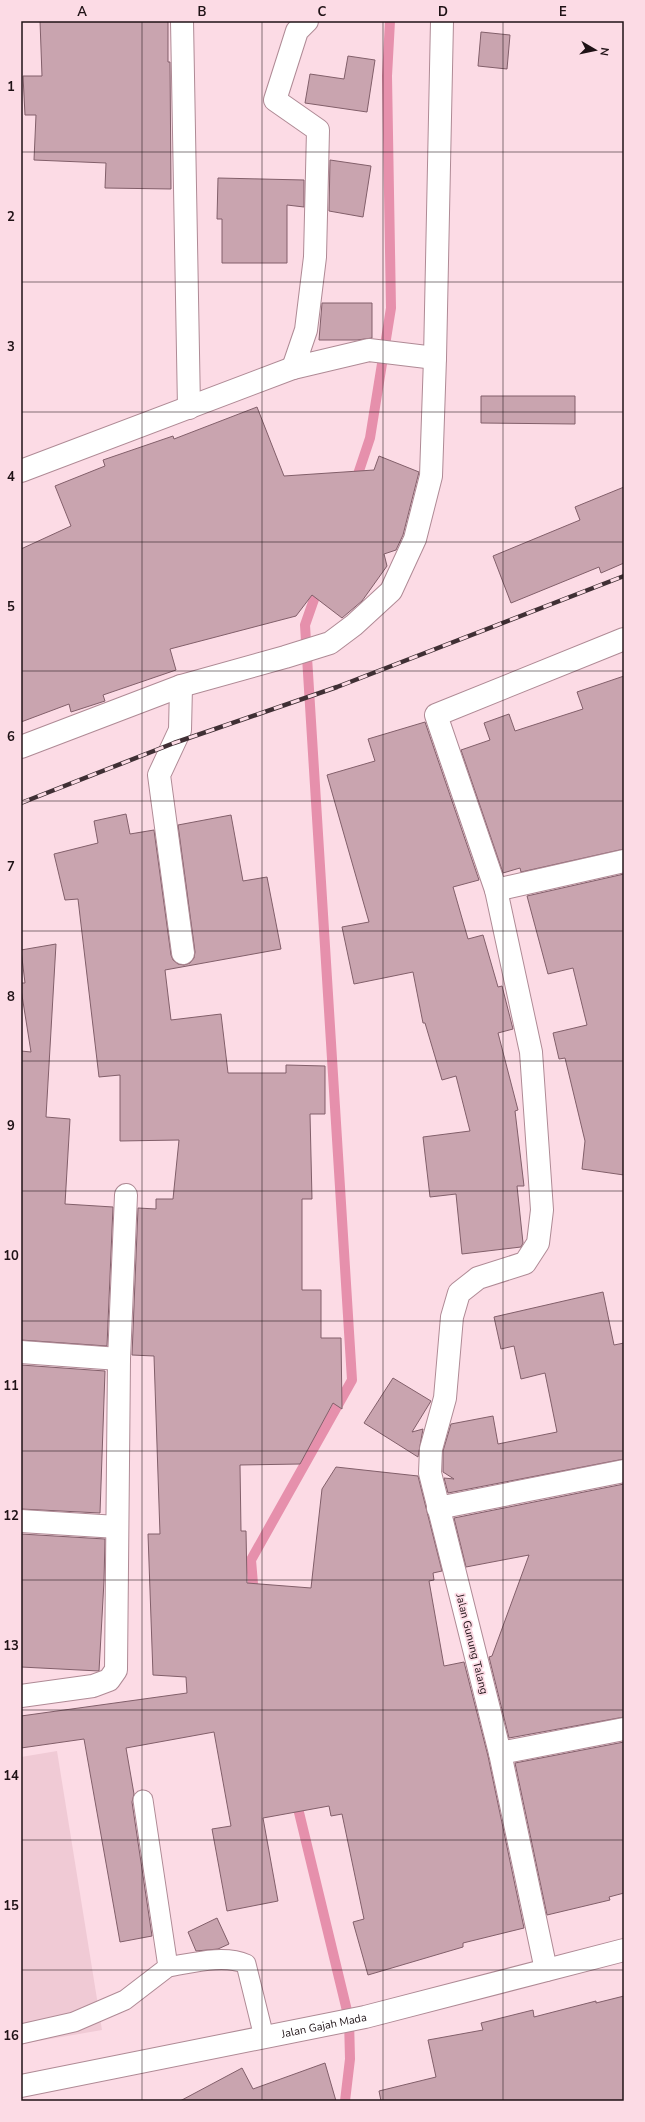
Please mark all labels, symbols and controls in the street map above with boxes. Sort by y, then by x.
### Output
text: A [77,3,87,21]
text: B [198,3,207,21]
text: C [318,3,327,21]
text: D [438,3,448,21]
text: E [559,3,567,21]
north arrow [575,30,615,70]
text: N [596,46,612,57]
text: 1 [7,78,15,96]
text: 2 [7,208,15,226]
text: 3 [7,338,15,356]
text: 4 [7,468,15,486]
text: 5 [7,598,15,616]
text: 6 [7,728,15,746]
text: 7 [7,858,15,876]
text: 8 [7,988,15,1006]
text: 9 [7,1117,15,1135]
text: 10 [3,1247,19,1265]
text: 11 [3,1377,19,1395]
text: 12 [3,1507,19,1525]
street label: Jalan Gunung Talang [452,1591,492,1696]
text: 13 [3,1637,19,1655]
text: 14 [3,1767,19,1785]
text: 15 [3,1897,19,1915]
street label: Jalan Gajah Mada [279,2009,368,2041]
text: 16 [3,2027,19,2045]

